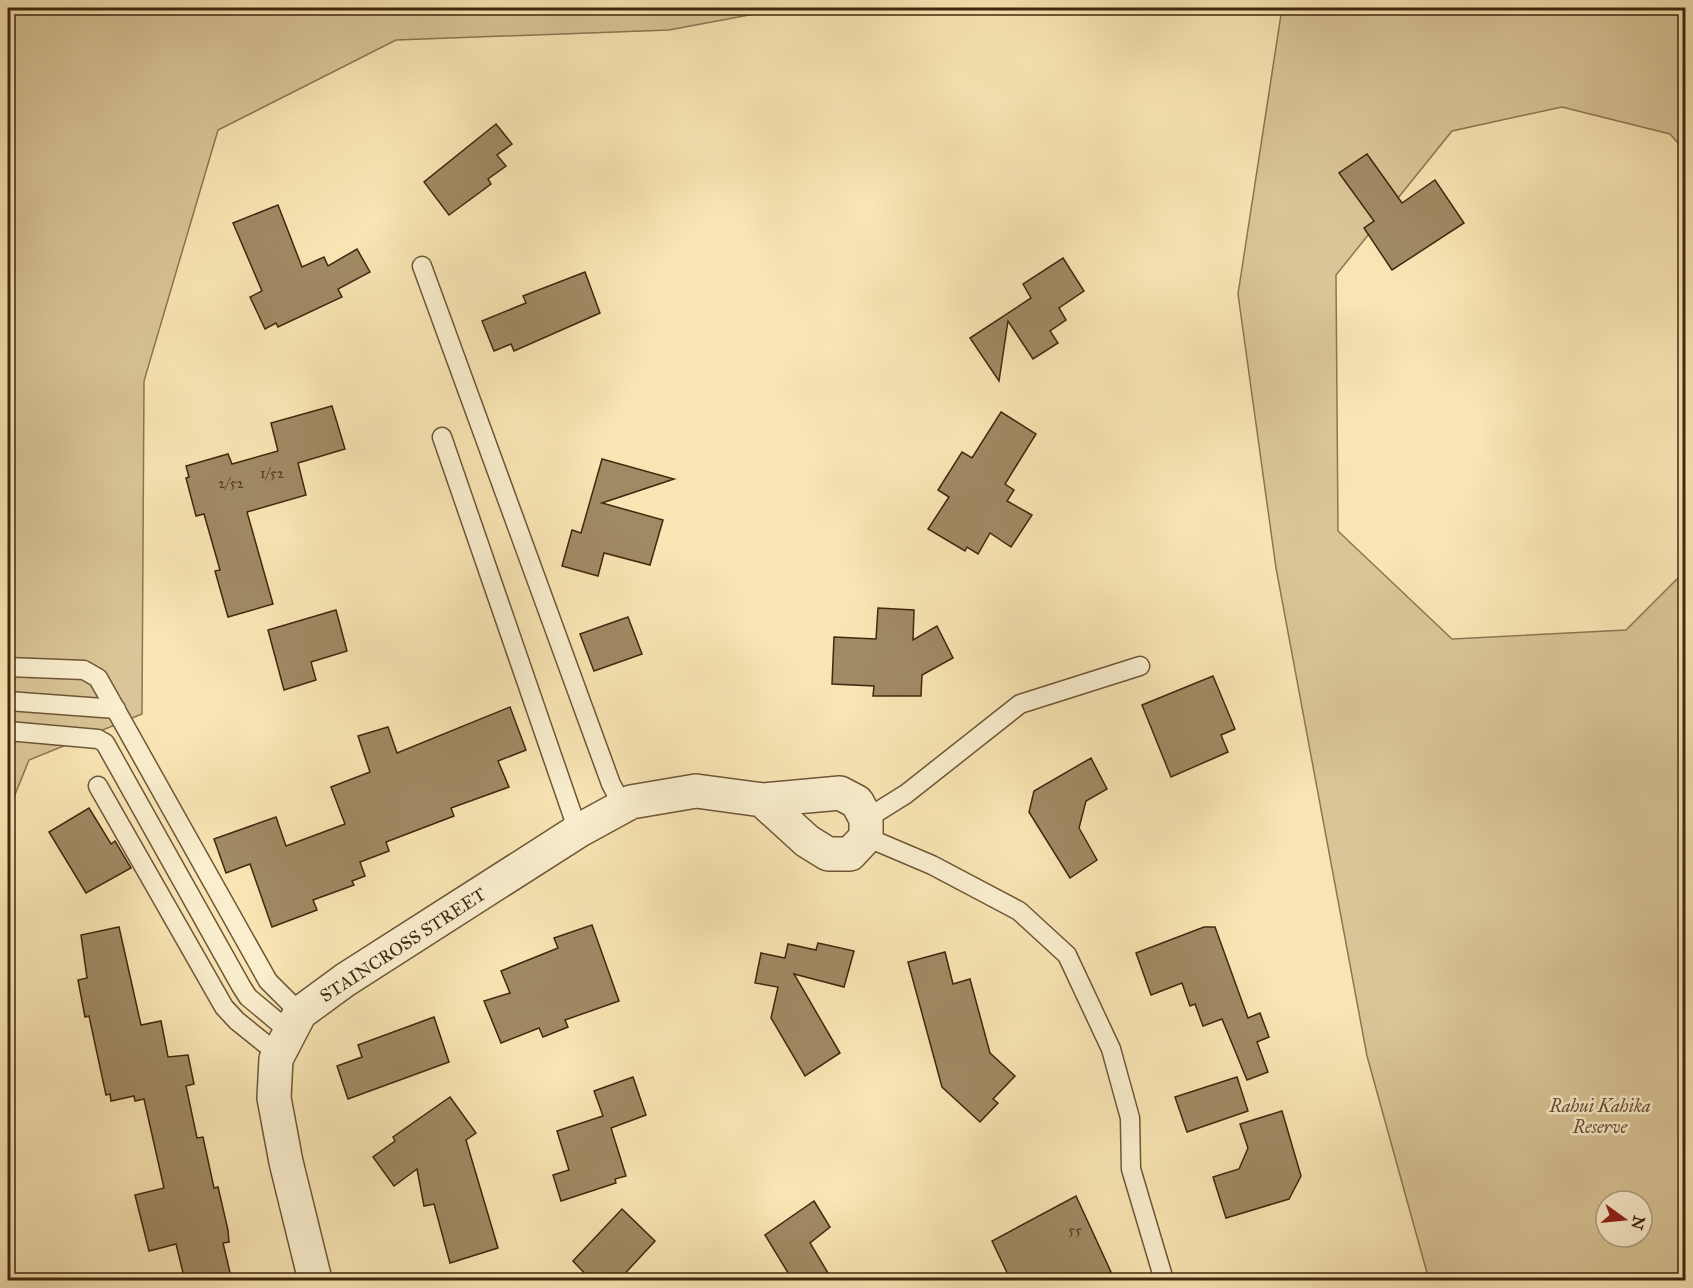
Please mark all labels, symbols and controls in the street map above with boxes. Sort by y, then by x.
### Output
house number: 1/52 [260,464,285,482]
house number: 2/52 [218,474,244,492]
street label: STAINCROSS STREET [316,883,490,1007]
park label: Rahui Kahika Reserve [1549,1095,1651,1138]
north arrow [1594,1189,1654,1249]
text: N [1627,1214,1649,1232]
house number: 55 [1068,1221,1082,1239]

